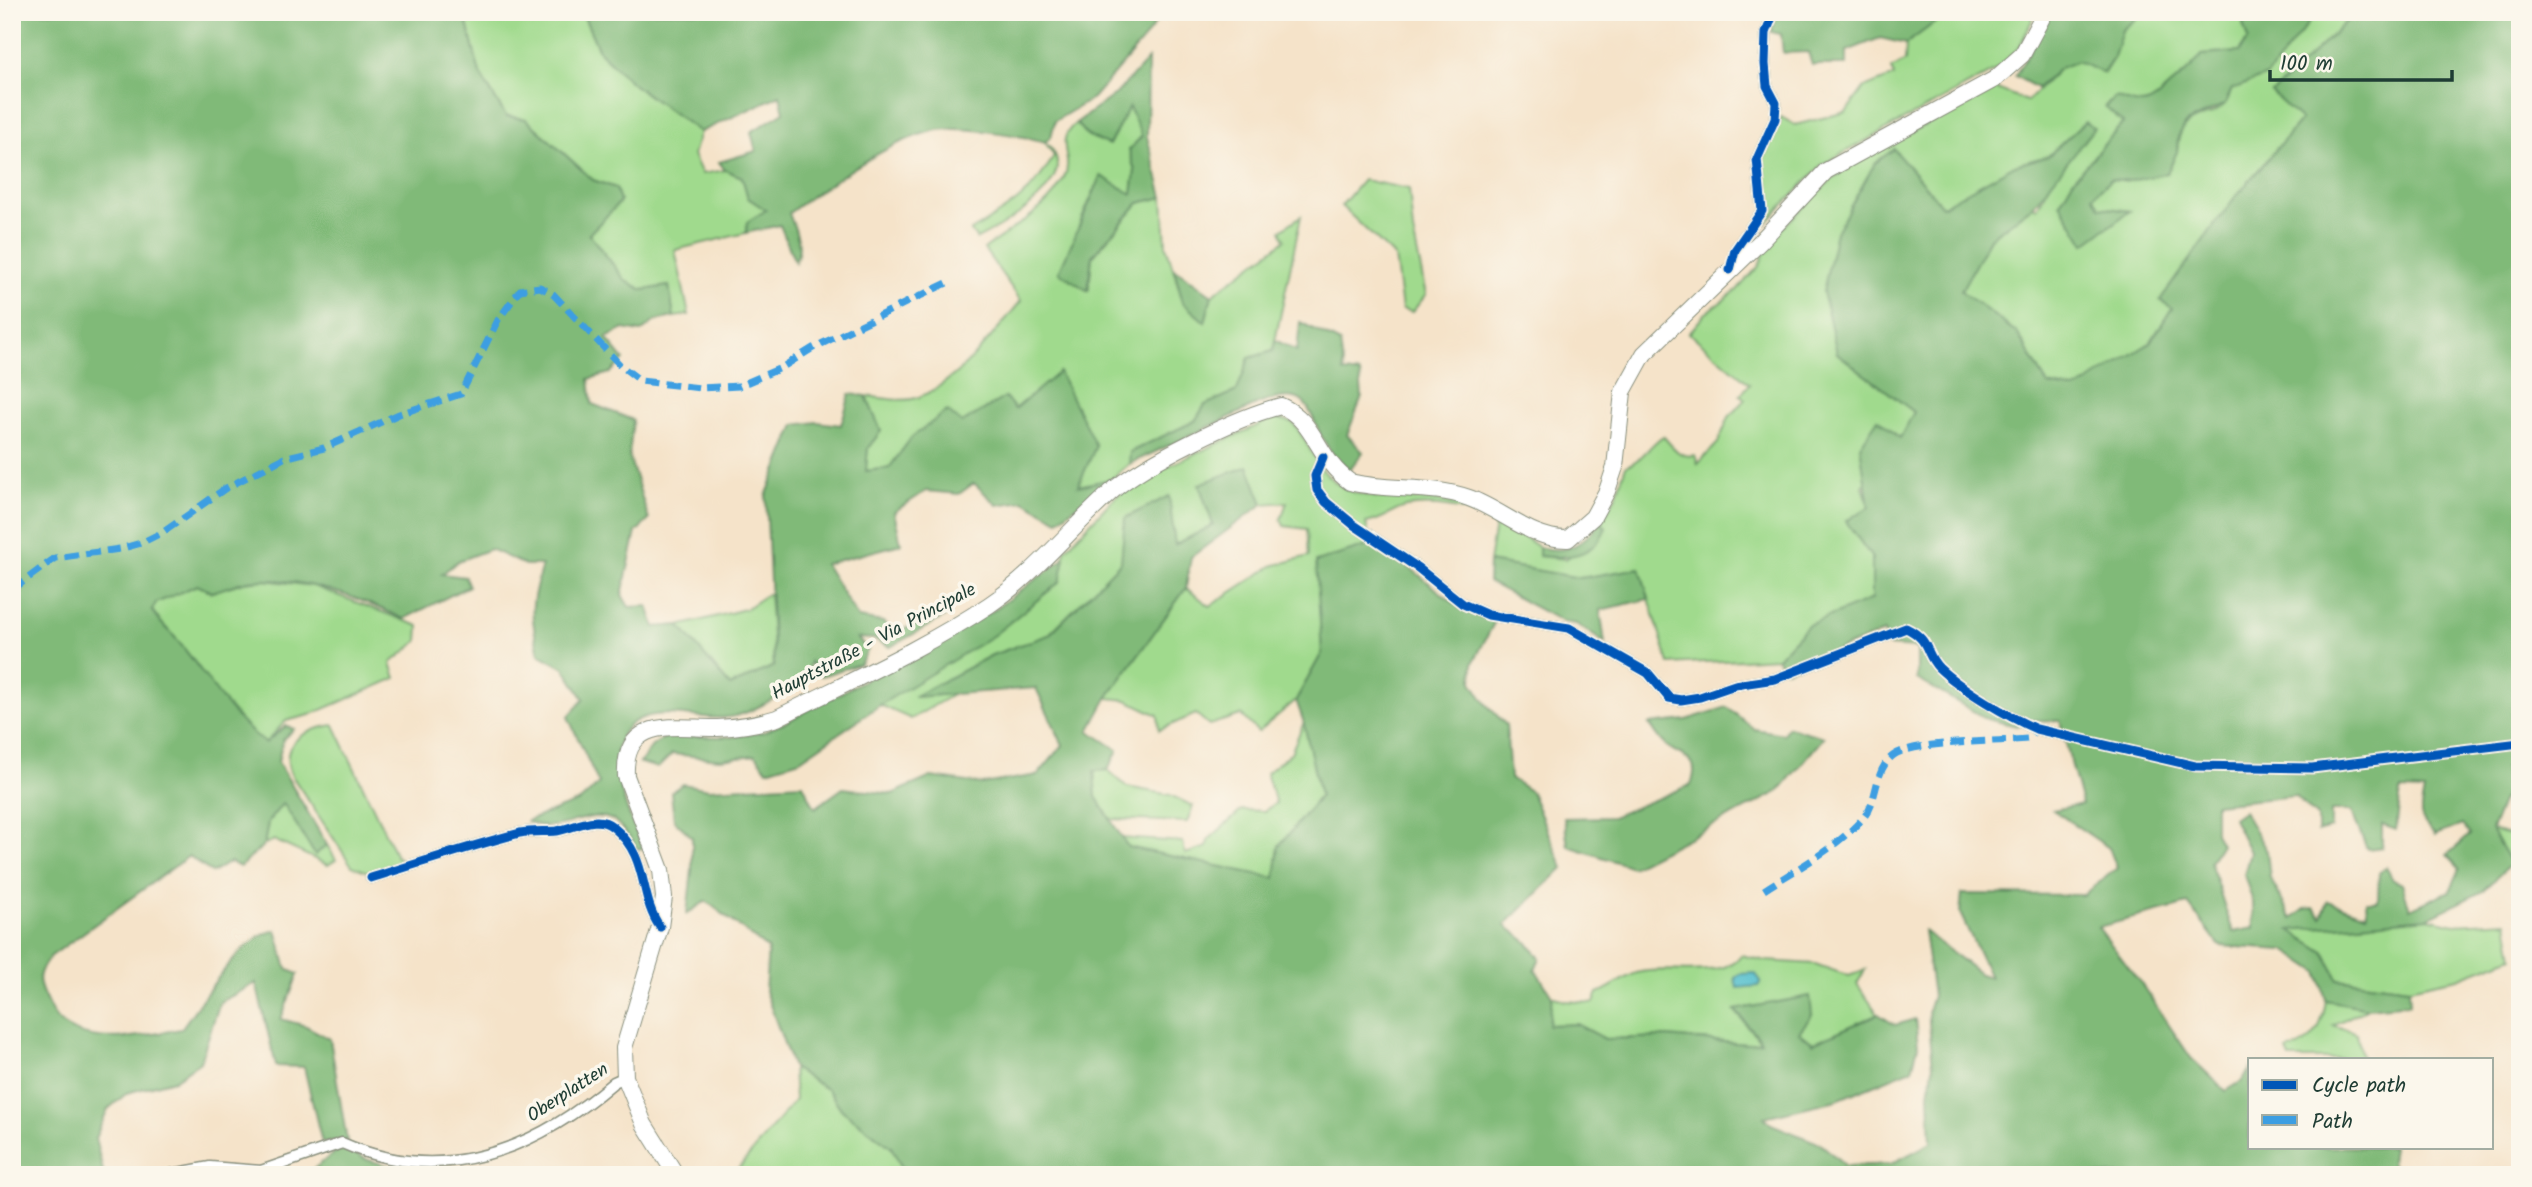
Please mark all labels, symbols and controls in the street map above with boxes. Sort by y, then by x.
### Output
scale bar [2270,38,2452,82]
text: 100 m [2280,48,2333,81]
street label: Hauptstraße - Via Principale [766,575,982,709]
street label: Oberplatten [521,1055,615,1131]
legend [2248,1058,2494,1148]
text: Cycle path [2312,1070,2406,1103]
text: Path [2312,1106,2353,1139]

